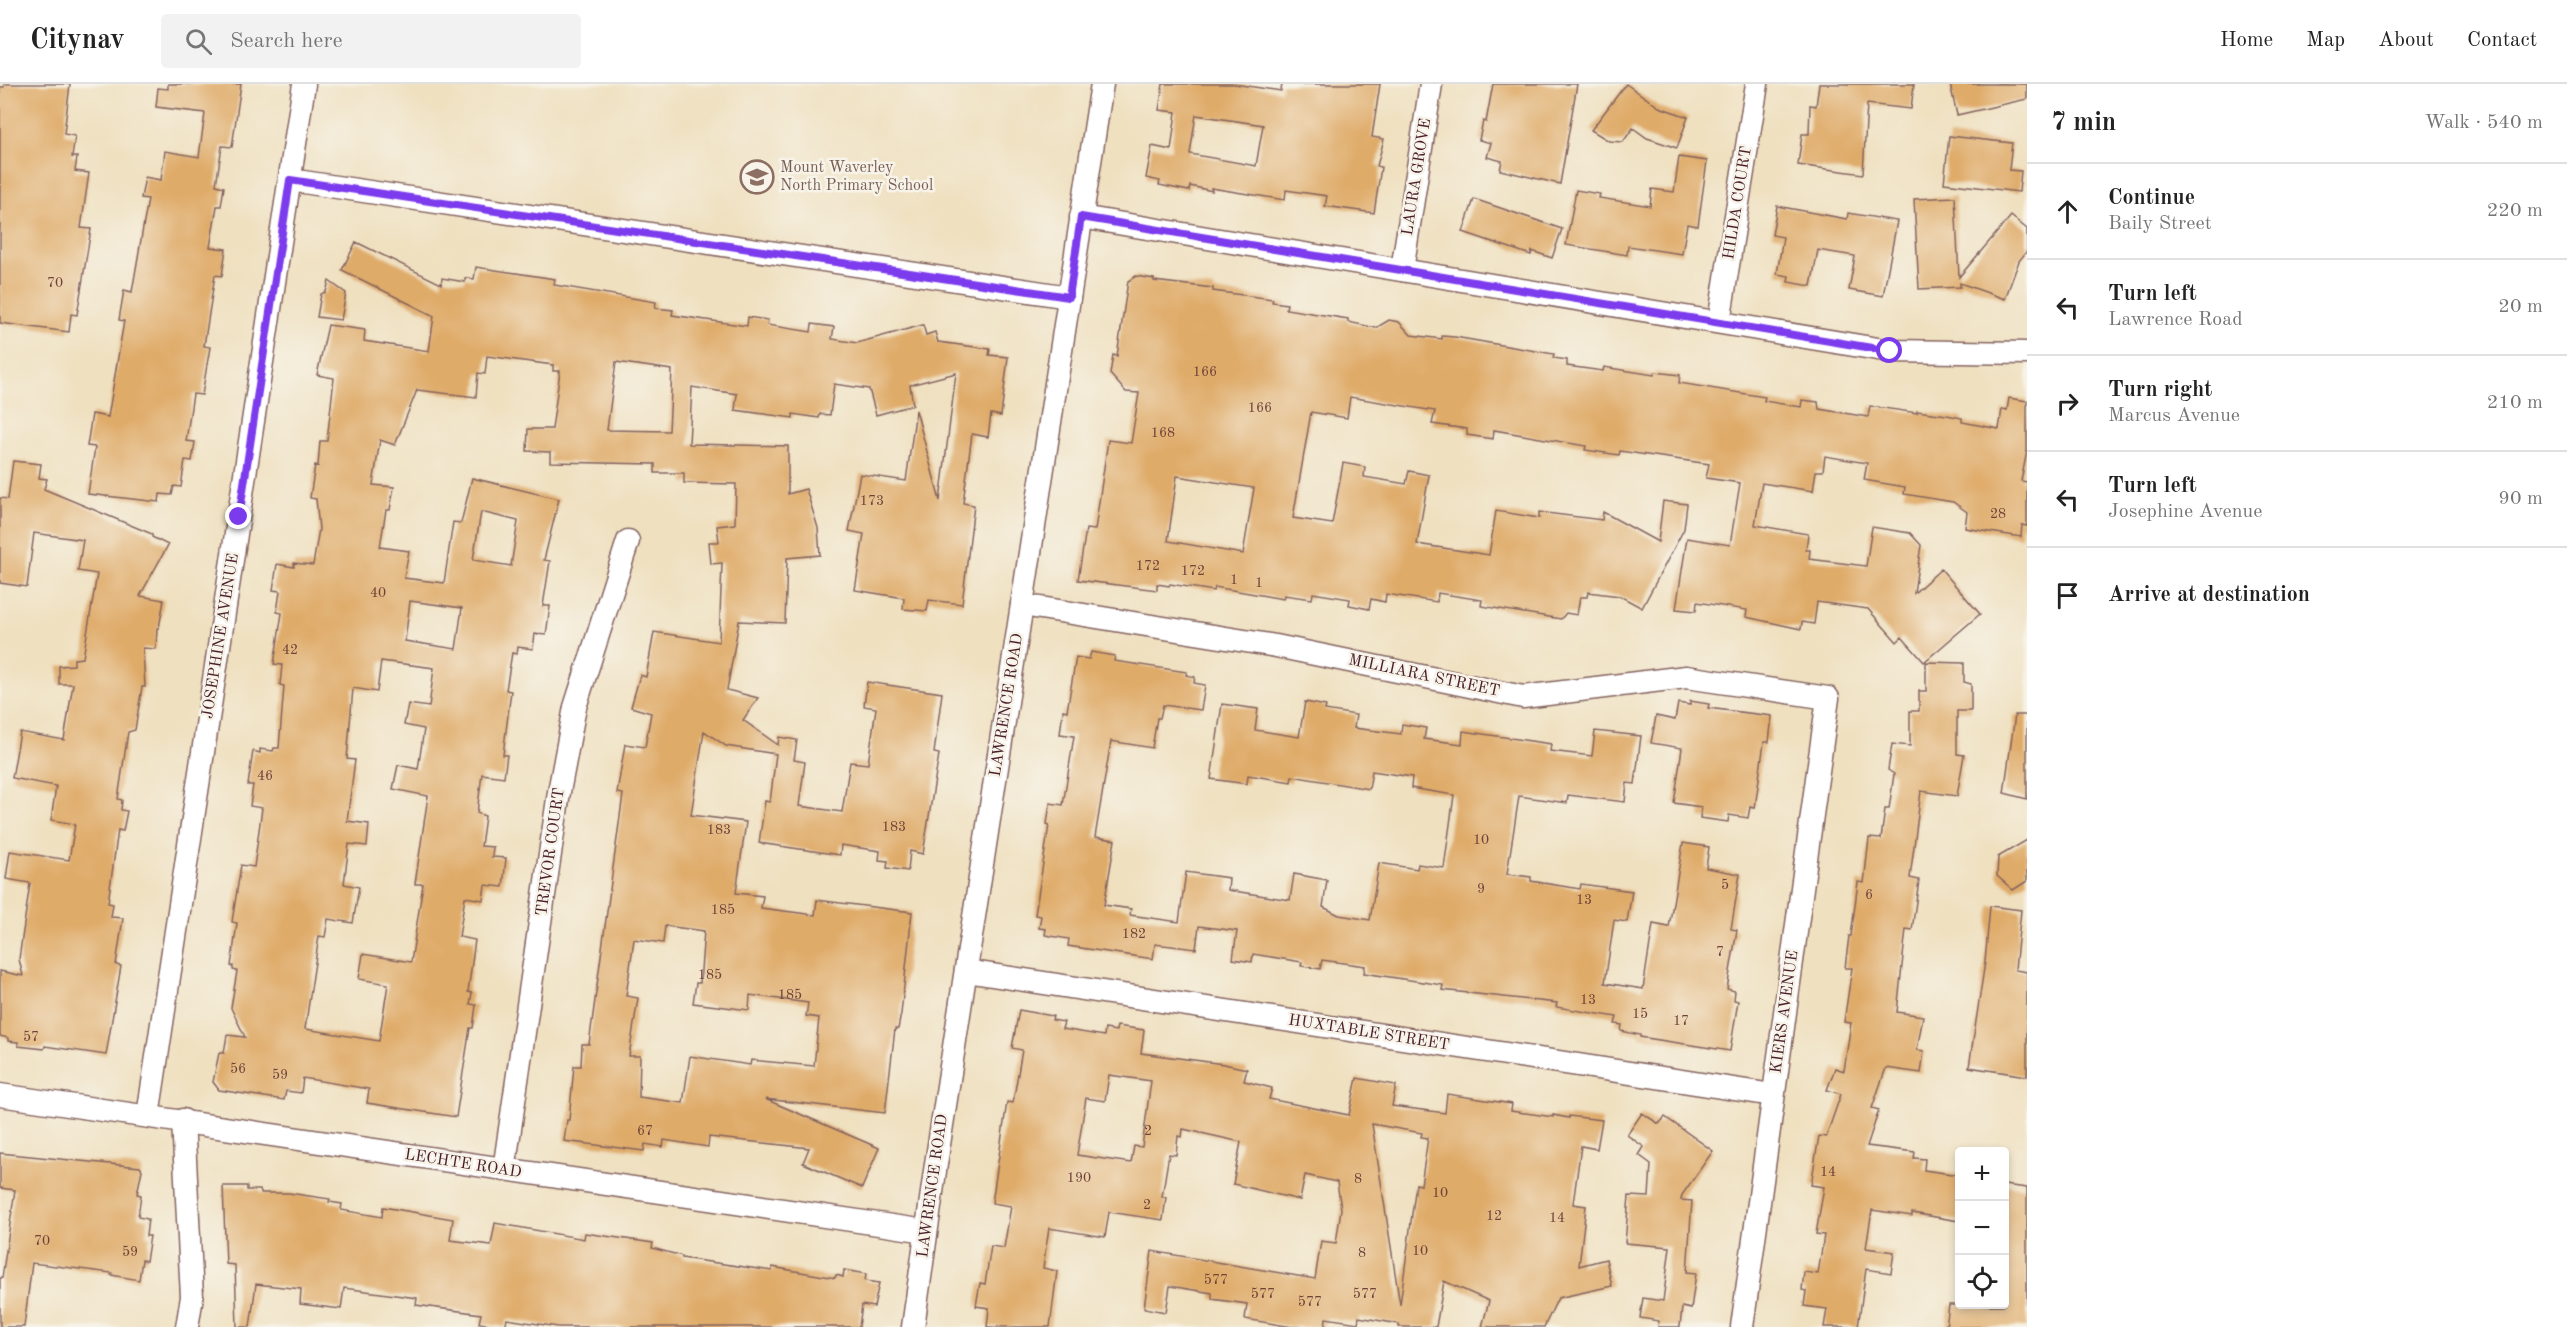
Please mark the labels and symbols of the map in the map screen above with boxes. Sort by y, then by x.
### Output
street label: LAURA GROVE [1400,117,1434,237]
street label: HILDA COURT [1721,145,1755,261]
school or university icon: Mount Waverley North Primary School [739,159,775,195]
place label: Mount Waverley North Primary School [780,160,933,194]
house number: 70 [47,276,63,290]
route start [1876,337,1902,363]
house number: 166 [1193,365,1217,379]
house number: 166 [1248,401,1272,415]
house number: 168 [1151,426,1175,440]
house number: 173 [860,494,884,508]
route end [225,503,251,529]
house number: 28 [1990,507,2006,521]
street label: JOSEPHINE AVENUE [200,552,242,720]
house number: 172 [1136,559,1160,573]
house number: 172 [1181,564,1205,578]
house number: 1 [1230,573,1238,587]
house number: 1 [1255,576,1263,590]
house number: 40 [370,586,386,600]
street label: LAWRENCE ROAD [988,632,1026,778]
house number: 42 [282,643,298,657]
street label: MILLIARA STREET [1347,652,1501,700]
house number: 46 [257,769,273,783]
street label: TREVOR COURT [534,787,568,917]
house number: 183 [882,820,906,834]
house number: 183 [707,823,731,837]
house number: 10 [1473,833,1489,847]
house number: 5 [1721,878,1729,892]
house number: 9 [1477,882,1485,896]
house number: 6 [1865,888,1873,902]
house number: 13 [1576,893,1592,907]
house number: 185 [711,903,735,917]
house number: 182 [1122,927,1146,941]
house number: 7 [1716,945,1724,959]
street label: KIERS AVENUE [1768,949,1802,1075]
house number: 185 [698,968,722,982]
house number: 185 [778,988,802,1002]
house number: 13 [1580,993,1596,1007]
house number: 15 [1632,1007,1648,1021]
street label: HUXTABLE STREET [1287,1012,1451,1054]
house number: 17 [1673,1014,1689,1028]
house number: 57 [23,1030,39,1044]
house number: 56 [230,1062,246,1076]
house number: 59 [272,1068,288,1082]
street label: LAWRENCE ROAD [915,1113,951,1259]
house number: 67 [637,1124,653,1138]
house number: 2 [1144,1124,1152,1138]
street label: LECHTE ROAD [403,1147,523,1181]
house number: 14 [1820,1165,1836,1179]
house number: 190 [1067,1171,1091,1185]
house number: 8 [1354,1172,1362,1186]
house number: 10 [1432,1186,1448,1200]
house number: 2 [1143,1198,1151,1212]
house number: 12 [1486,1209,1502,1223]
house number: 14 [1549,1211,1565,1225]
house number: 70 [34,1234,50,1248]
house number: 10 [1412,1244,1428,1258]
house number: 59 [122,1245,138,1259]
house number: 8 [1358,1246,1366,1260]
house number: 577 [1204,1273,1228,1287]
house number: 577 [1251,1287,1275,1301]
house number: 577 [1353,1287,1377,1301]
house number: 577 [1298,1295,1322,1309]

